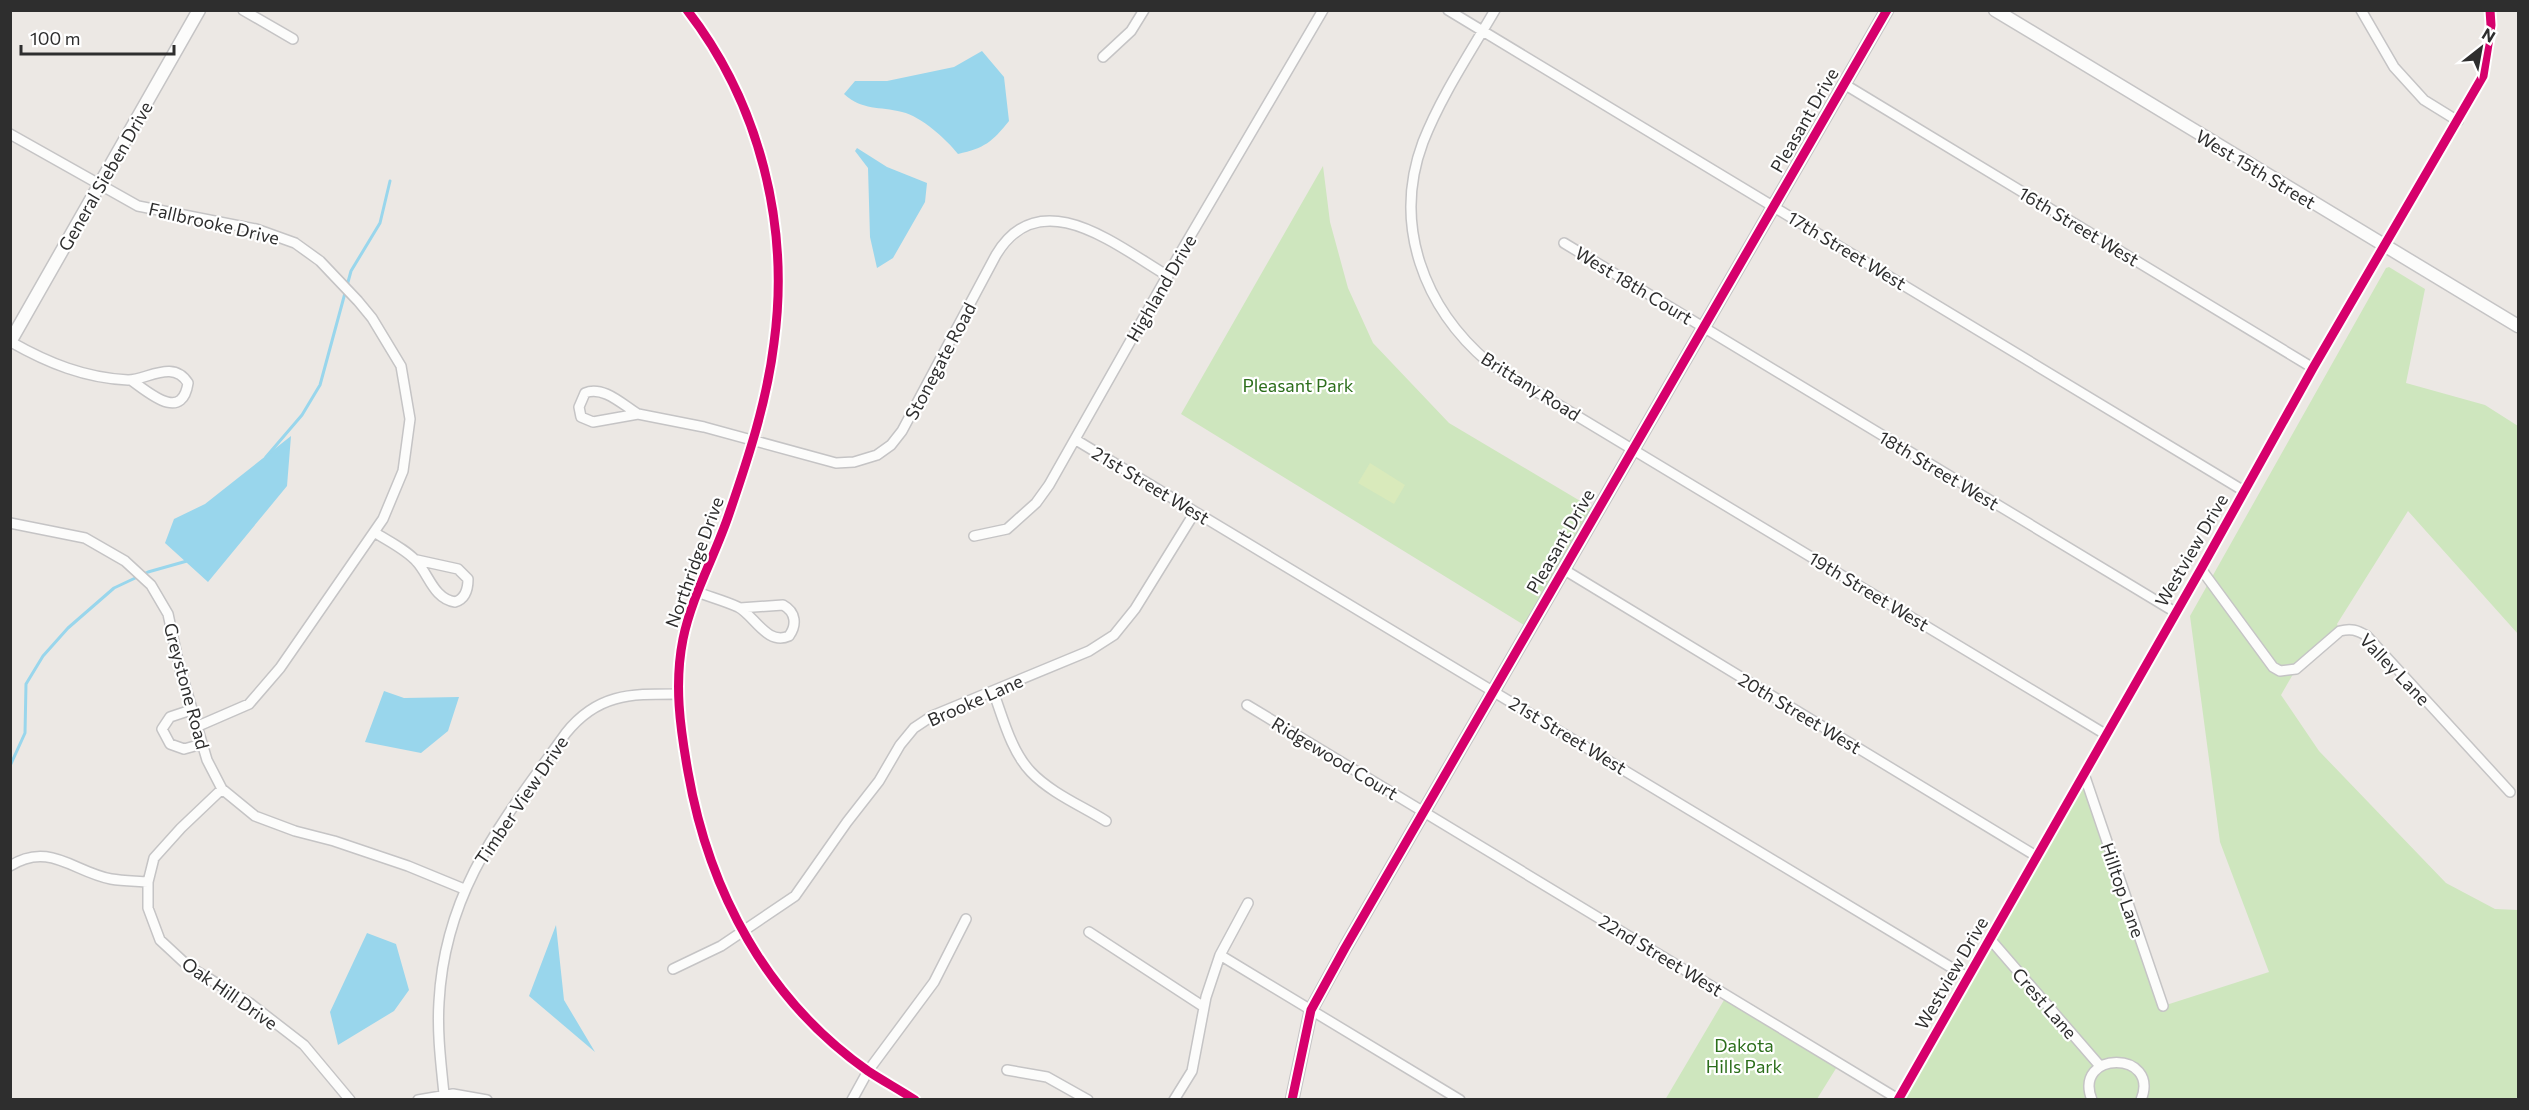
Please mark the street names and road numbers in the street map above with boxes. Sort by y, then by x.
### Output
street label: Pleasant Drive [1765,64,1843,176]
street label: General Sieben Drive [53,97,157,255]
street label: West 15th Street [2192,125,2320,213]
street label: 16th Street West [2015,181,2143,271]
street label: Fallbrooke Drive [147,197,281,249]
street label: 17th Street West [1784,206,1910,294]
street label: Highland Drive [1122,231,1200,345]
street label: West 18th Court [1571,241,1697,329]
street label: Stonegate Road [900,299,980,423]
street label: Brittany Road [1477,347,1585,425]
street label: 18th Street West [1875,425,2003,515]
street label: 21st Street West [1088,441,1214,529]
street label: Pleasant Drive [1521,485,1599,597]
street label: Westview Drive [2150,490,2232,610]
street label: Northridge Drive [660,494,728,630]
street label: 19th Street West [1805,546,1933,636]
street label: Greystone Road [160,620,214,752]
street label: Valley Lane [2355,628,2435,710]
street label: 20th Street West [1735,668,1865,758]
street label: Brooke Lane [924,669,1026,731]
street label: 21st Street West [1505,691,1631,779]
street label: Ridgewood Court [1268,712,1402,804]
street label: Timber View Drive [470,732,572,868]
street label: Hilltop Lane [2097,840,2149,940]
street label: 22nd Street West [1595,909,1727,1001]
street label: Westview Drive [1910,913,1992,1033]
street label: Oak Hill Drive [178,952,282,1034]
street label: Crest Lane [2008,963,2082,1043]

